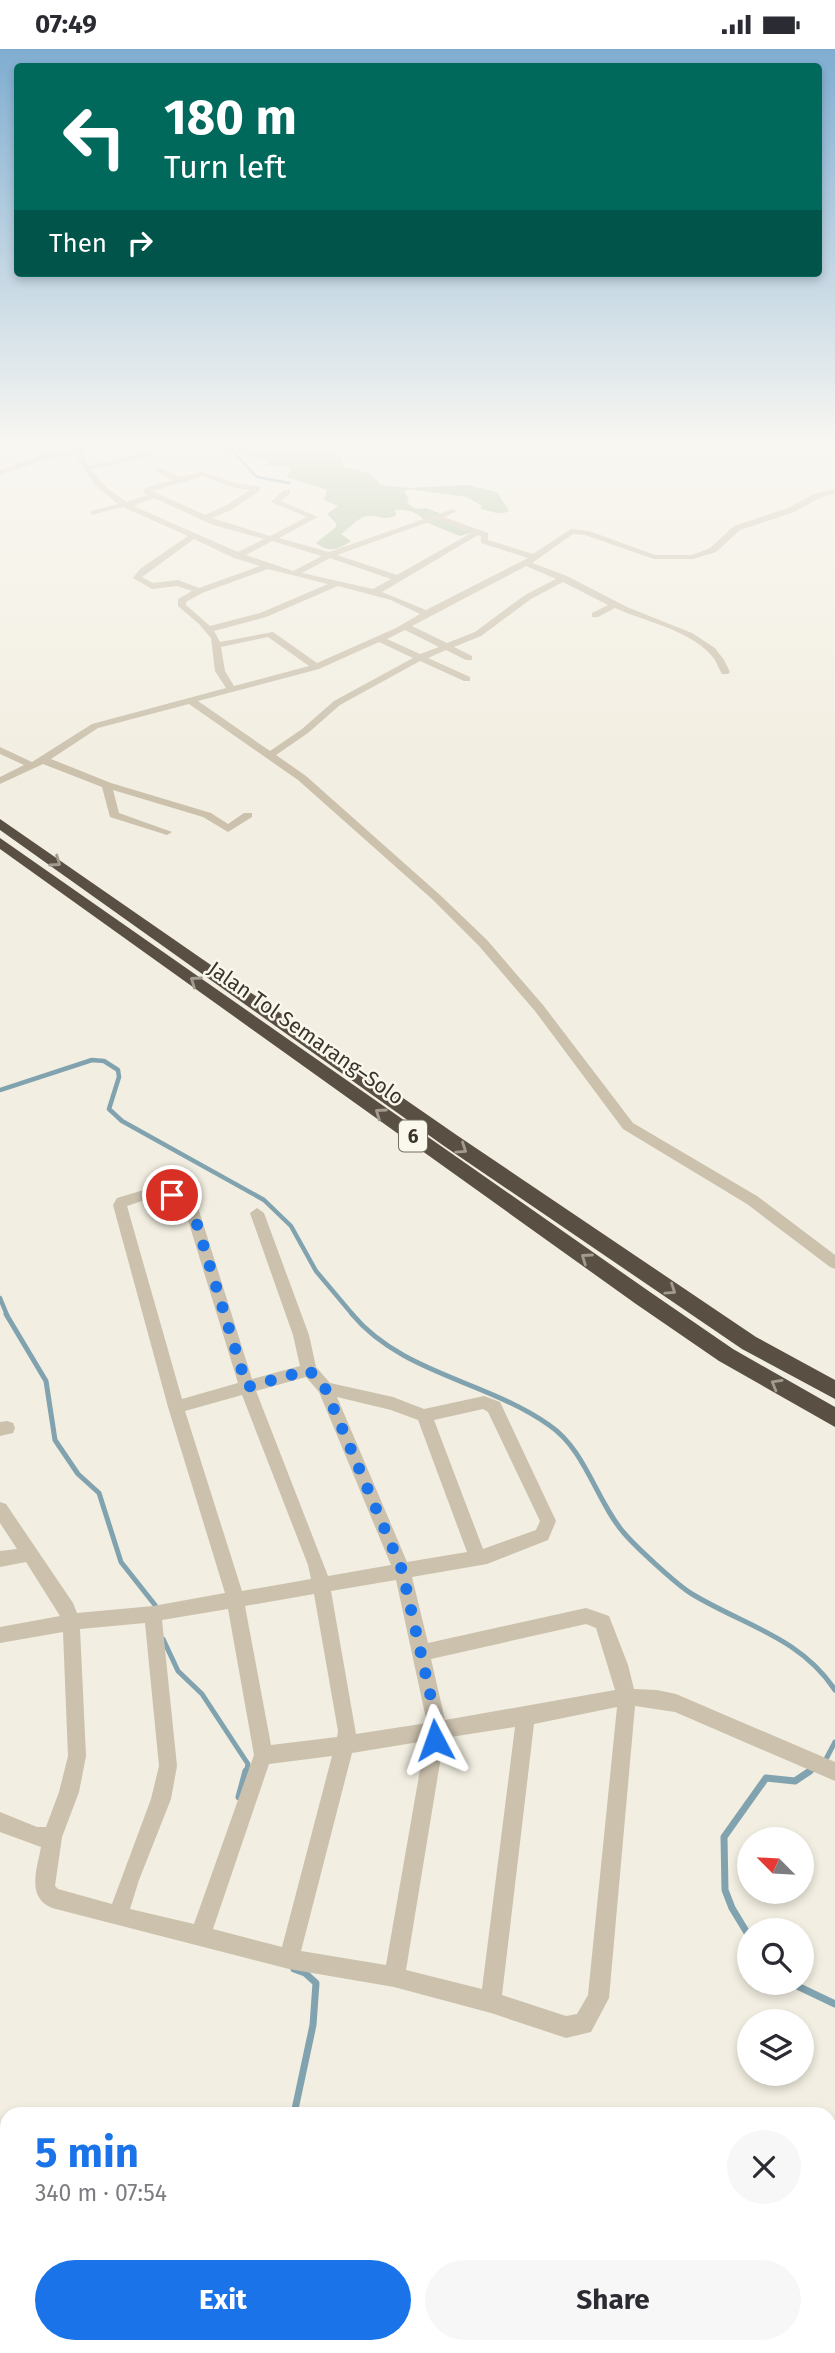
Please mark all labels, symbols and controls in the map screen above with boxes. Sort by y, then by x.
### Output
text: 07:49 [35,9,97,40]
text: 180 m [164,88,297,147]
icon: left [49,91,140,182]
text: Turn left [164,148,286,186]
icon: right [121,224,159,262]
text: Then [49,228,107,259]
one-way arrow [48,854,61,866]
street label: Jalan Tol Semarang–Solo [203,956,409,1110]
one-way arrow [190,977,203,990]
one-way arrow [375,1109,388,1121]
road number: 6 [399,1121,427,1151]
one-way arrow [454,1141,467,1153]
pin [142,1165,202,1225]
icon: arrive [153,1176,191,1214]
one-way arrow [581,1254,594,1266]
one-way arrow [663,1282,676,1295]
one-way arrow [771,1379,784,1392]
position arrow [398,1703,472,1777]
north arrow [737,1827,814,1904]
map controls [737,1827,814,2086]
button: search [737,1918,814,1995]
button: layers [737,2009,814,2086]
text: 5 min [35,2128,139,2178]
button: close [727,2130,801,2204]
text: 340 m · 07:54 [35,2179,167,2207]
button: Exit [35,2260,411,2340]
button: Share [425,2260,801,2340]

